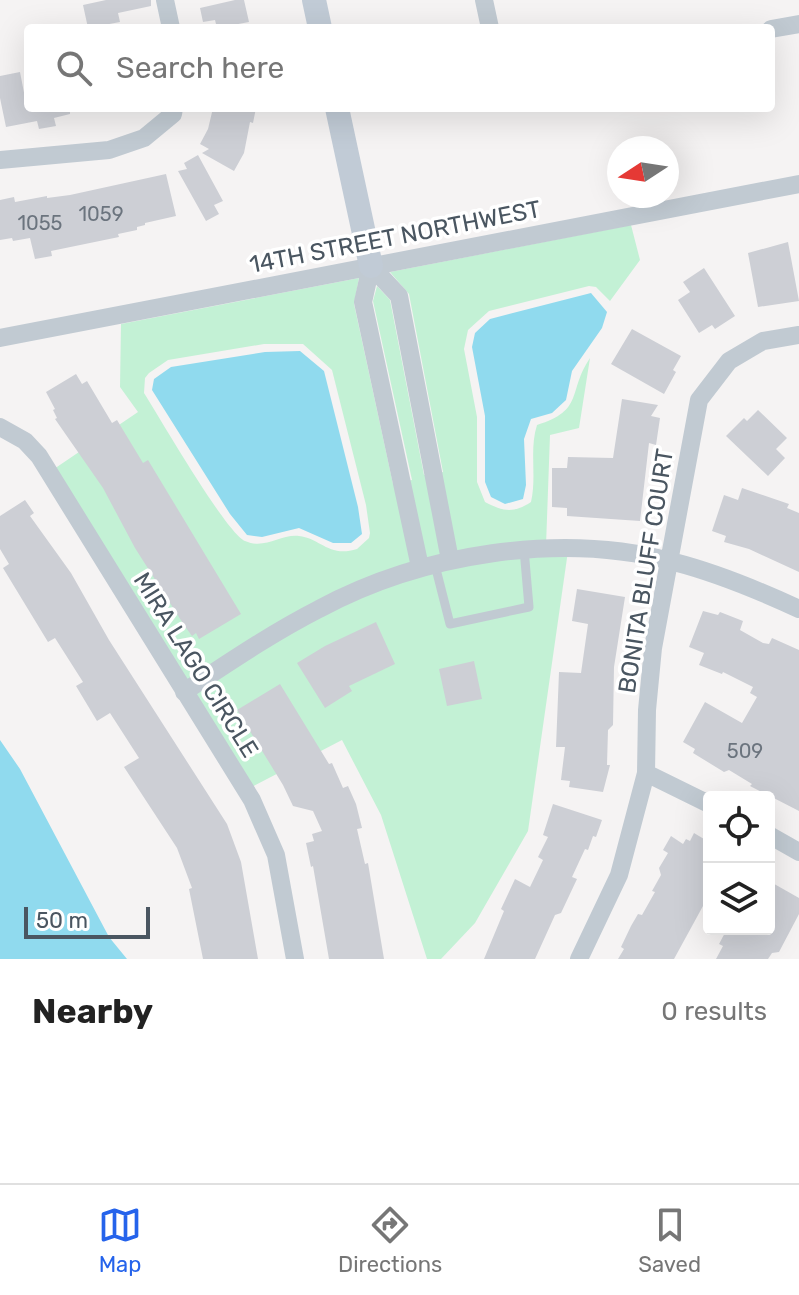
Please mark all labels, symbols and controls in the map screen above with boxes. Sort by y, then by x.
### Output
search box [24,24,775,112]
icon: search [52,46,96,90]
text: Search here [116,50,284,86]
north arrow [607,136,679,208]
street label: 14TH STREET NORTHWEST [247,195,543,279]
house number: 1059 [79,202,124,226]
house number: 1055 [17,211,63,235]
street label: BONITA BLUFF COURT [613,447,679,695]
street label: MIRA LAGO CIRCLE [128,567,264,763]
house number: 509 [727,739,763,763]
map controls [703,791,775,935]
button: locate [703,791,775,863]
button: layers [703,863,775,935]
scale bar [24,903,150,939]
text: 50 m [36,907,88,934]
text: Nearby [32,991,153,1032]
text: 0 results [661,996,767,1027]
tab: Map [98,1203,142,1278]
tab: Directions [338,1203,442,1278]
tab: Saved [638,1203,701,1278]

